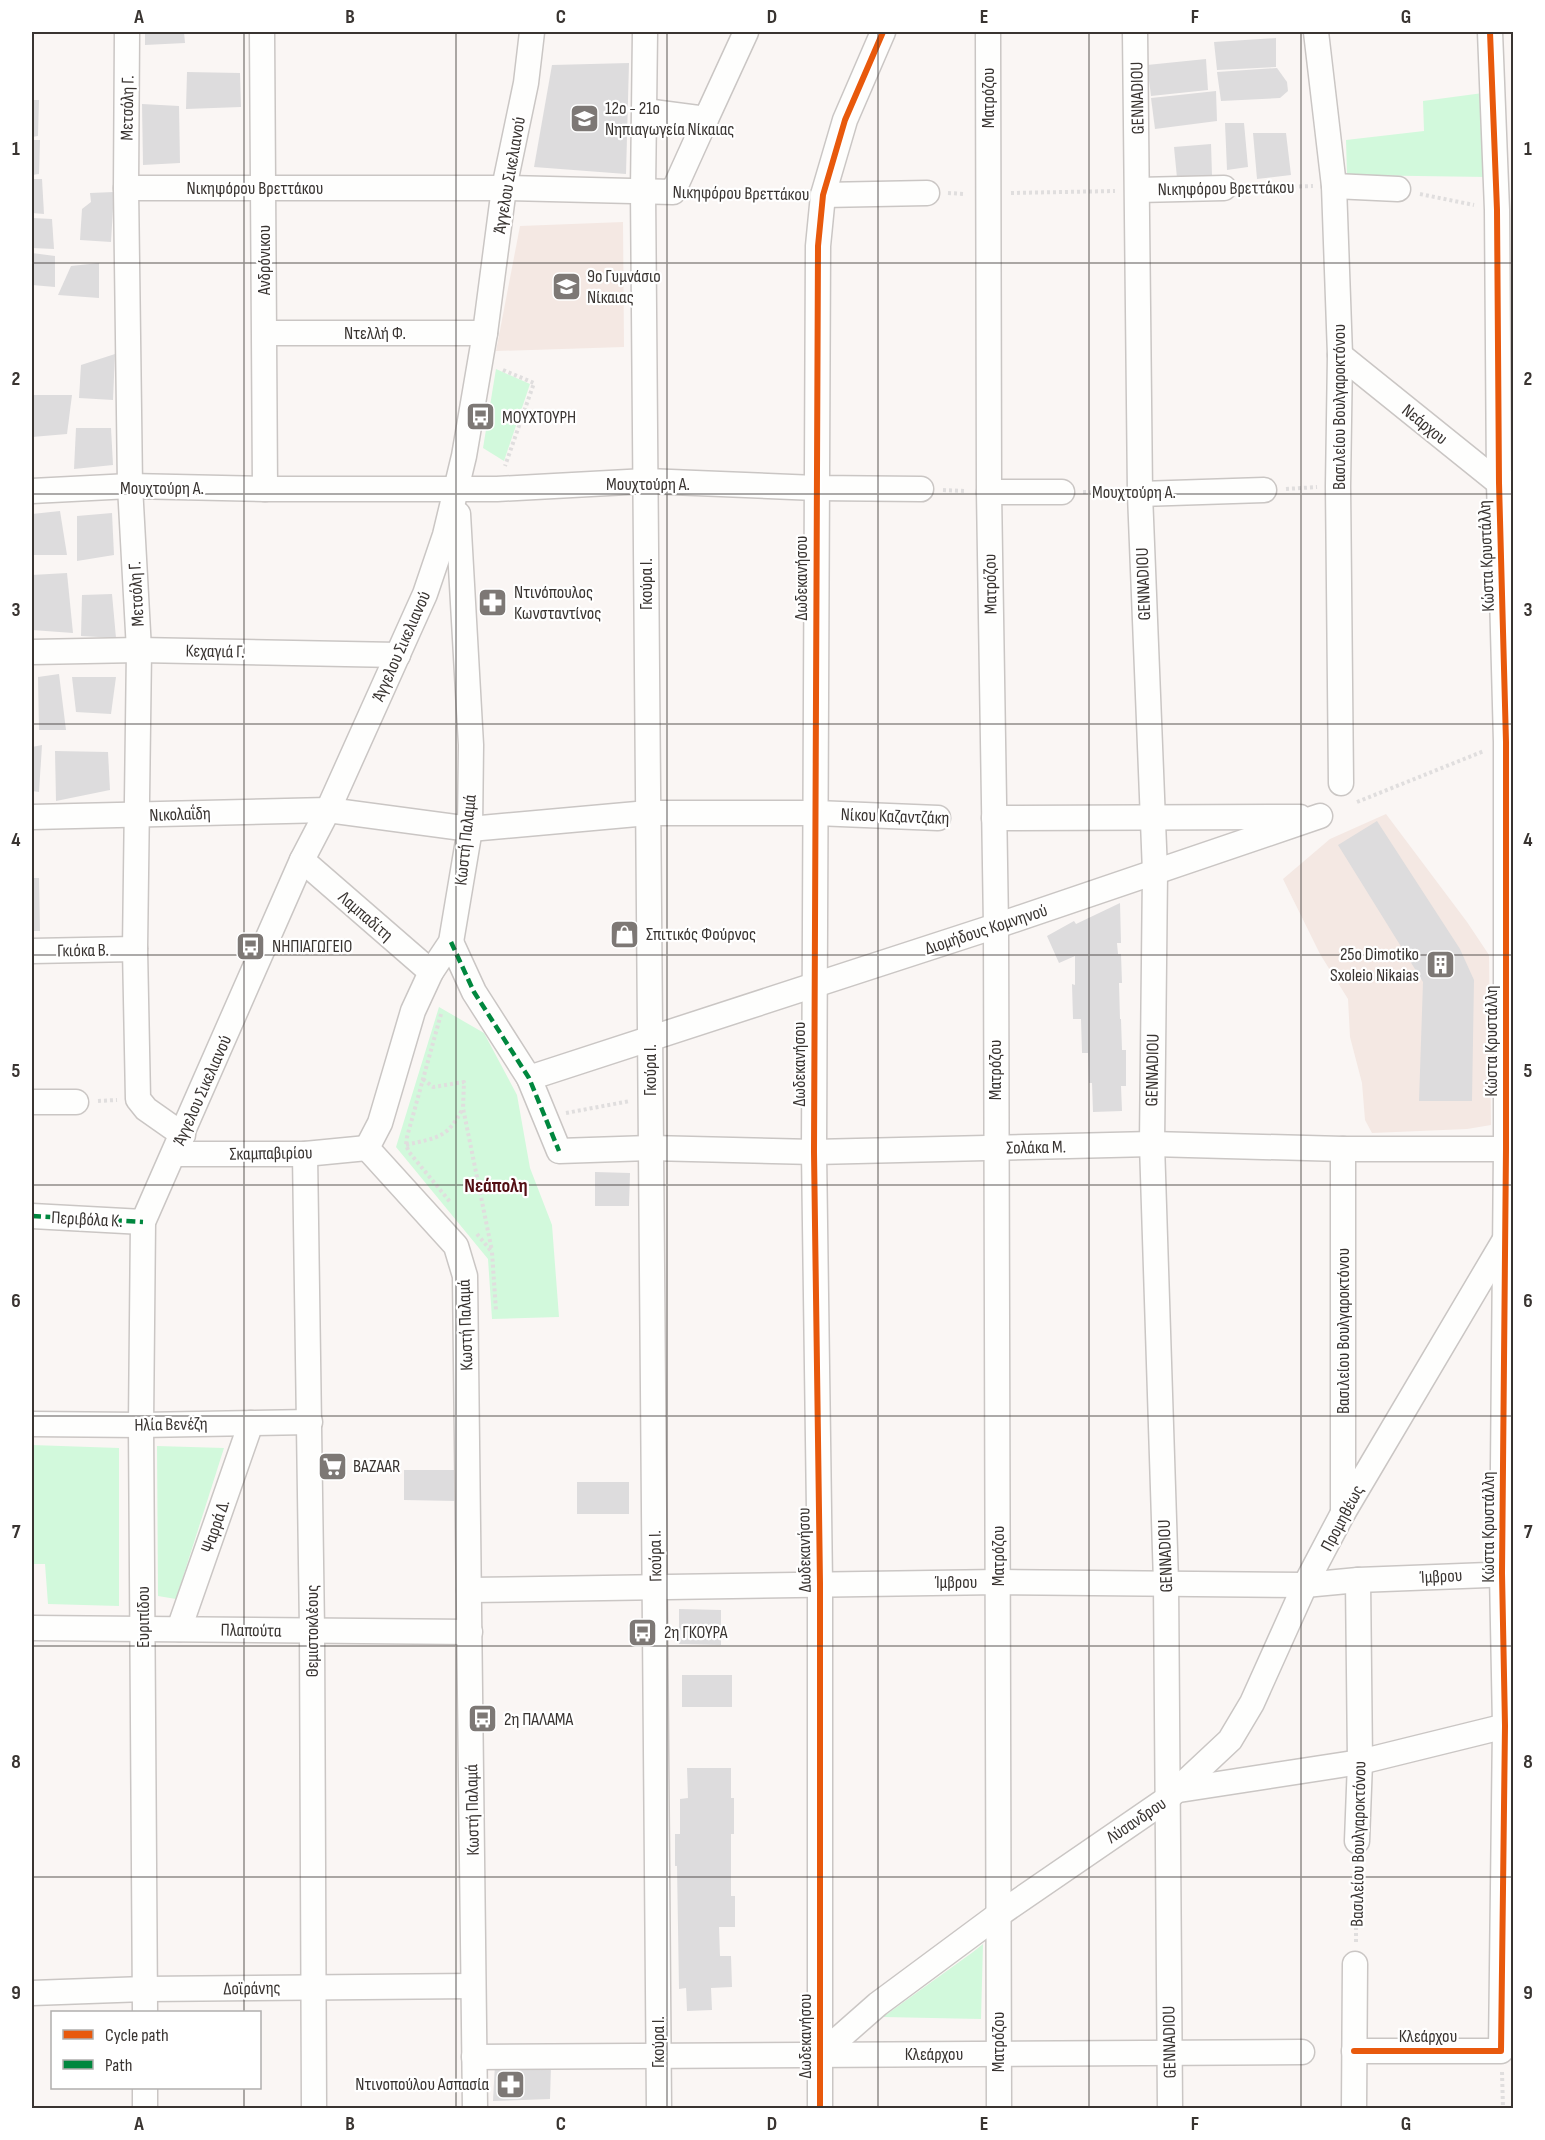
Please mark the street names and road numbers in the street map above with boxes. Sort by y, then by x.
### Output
street label: GENNADIOU [1126,61,1149,135]
street label: Ματρόζου [978,68,999,128]
street label: Μετσόλη Γ. [116,75,139,141]
street label: Άγγελου Σικελιανού [489,115,530,235]
street label: Νικηφόρου Βρεττάκου [1157,177,1295,200]
street label: Νικηφόρου Βρεττάκου [187,178,323,199]
street label: Νικηφόρου Βρεττάκου [672,182,810,205]
street label: Ανδρόνικου [254,225,275,296]
street label: Ντελλή Φ. [344,323,406,344]
street label: Βασιλείου Βουλγαροκτόνου [1329,324,1350,490]
street label: Νεάρχου [1398,400,1452,449]
street label: Μουχτούρη Α. [606,474,690,495]
street label: Μουχτούρη Α. [120,478,204,499]
street label: Μουχτούρη Α. [1092,482,1176,503]
street label: Κώστα Κρυστάλλη [1474,500,1499,612]
street label: Δωδεκανήσου [791,536,812,620]
street label: GENNADIOU [1132,547,1155,621]
street label: Ματρόζου [979,554,1002,614]
street label: Γκούρα Ι. [636,558,657,610]
street label: Μετσόλη Γ. [124,561,149,627]
street label: Άγγελου Σικελιανού [368,588,435,705]
street label: Κεχαγιά Γ. [185,640,245,663]
street label: Κωστή Παλαμά [450,793,481,887]
street label: Νικολαΐδη [149,803,211,826]
street label: Νίκου Καζαντζάκη [840,804,950,829]
street label: Λαμπαδίτη [333,886,397,946]
street label: Διομήδους Κομνηνού [922,900,1050,959]
street label: Γκιόκα Β. [57,940,109,961]
street label: Κώστα Κρυστάλλη [1481,985,1502,1097]
street label: Δωδεκανήσου [789,1022,810,1106]
street label: Άγγελου Σικελιανού [169,1032,236,1149]
street label: GENNADIOU [1141,1033,1164,1107]
street label: Ματρόζου [985,1040,1006,1100]
street label: Γκούρα Ι. [640,1044,661,1096]
street label: Σολάκα Μ. [1006,1136,1066,1159]
street label: Σκαμπαβιρίου [229,1142,313,1165]
street label: Περιβόλα Κ. [51,1207,123,1232]
street label: Βασιλείου Βουλγαροκτόνου [1333,1248,1354,1414]
street label: Κωστή Παλαμά [453,1279,478,1371]
street label: Ηλία Βενέζη [134,1413,208,1436]
street label: Κώστα Κρυστάλλη [1478,1471,1499,1583]
street label: Προμηθέως [1316,1482,1369,1555]
street label: Ψαρρά Δ. [197,1497,234,1555]
street label: Δωδεκανήσου [793,1507,816,1593]
street label: GENNADIOU [1154,1519,1177,1593]
street label: Ματρόζου [988,1526,1009,1586]
street label: Γκούρα Ι. [645,1530,666,1582]
street label: Ίμβρου [1418,1565,1463,1588]
street label: Ίμβρου [934,1572,977,1593]
street label: Θεμιστοκλέους [302,1585,323,1677]
street label: Ευριπίδου [133,1586,154,1648]
street label: Πλαπούτα [221,1619,282,1642]
street label: Βασιλείου Βουλγαροκτόνου [1347,1761,1370,1927]
street label: Κωστή Παλαμά [461,1764,484,1856]
street label: Λύσανδρου [1102,1793,1170,1849]
street label: Δοϊράνης [223,1978,281,1999]
street label: Δωδεκανήσου [795,1994,816,2078]
street label: GENNADIOU [1158,2005,1181,2079]
street label: Ματρόζου [988,2012,1009,2072]
street label: Γκούρα Ι. [648,2016,669,2068]
street label: Κλεάρχου [1399,2026,1457,2047]
street label: Κλεάρχου [905,2044,963,2065]

